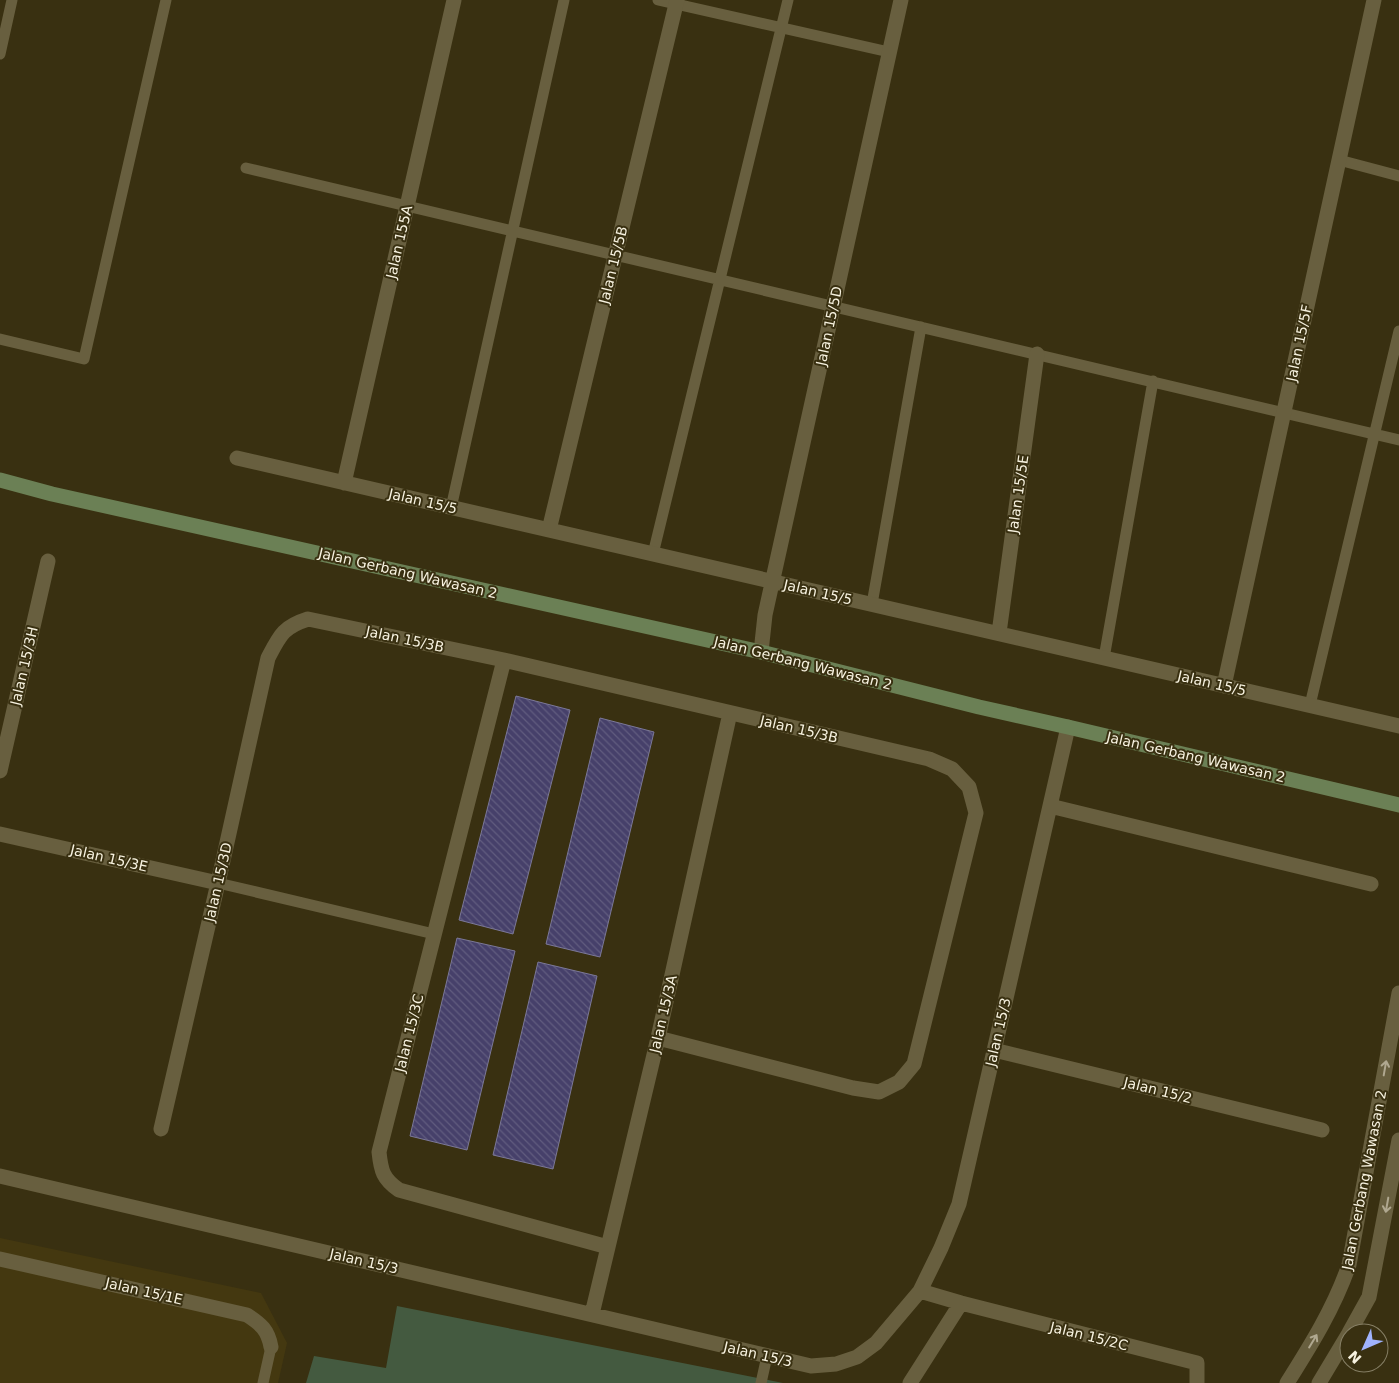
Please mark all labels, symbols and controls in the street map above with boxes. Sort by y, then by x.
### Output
street label: Jalan 155A [383,203,415,281]
street label: Jalan 15/5B [595,224,630,306]
street label: Jalan 15/5D [813,285,845,368]
street label: Jalan 15/5F [1283,303,1315,384]
street label: Jalan 15/5E [1004,454,1031,535]
street label: Jalan 15/5 [386,485,459,517]
street label: Jalan Gerbang Wawasan 2 [316,544,499,601]
street label: Jalan 15/5 [781,576,854,608]
street label: Jalan 15/3B [363,623,446,655]
street label: Jalan 15/3H [7,625,41,708]
street label: Jalan Gerbang Wawasan 2 [711,633,894,693]
street label: Jalan 15/5 [1175,667,1248,699]
street label: Jalan 15/3B [757,712,840,746]
street label: Jalan Gerbang Wawasan 2 [1104,728,1287,785]
street label: Jalan 15/3E [68,841,149,875]
street label: Jalan 15/3D [201,841,235,924]
street label: Jalan 15/3A [646,973,680,1056]
street label: Jalan 15/3C [391,992,426,1075]
street label: Jalan 15/3 [982,996,1014,1069]
one-way arrow [1381,1060,1391,1076]
street label: Jalan 15/2 [1121,1074,1194,1106]
street label: Jalan Gerbang Wawasan 2 [1338,1089,1389,1272]
one-way arrow [1382,1197,1392,1213]
street label: Jalan 15/3 [327,1245,400,1277]
street label: Jalan 15/1E [103,1274,184,1308]
street label: Jalan 15/2C [1047,1318,1130,1353]
north arrow [1339,1323,1389,1373]
one-way arrow [1308,1335,1318,1349]
street label: Jalan 15/3 [721,1338,794,1370]
text: N [1345,1347,1365,1367]

